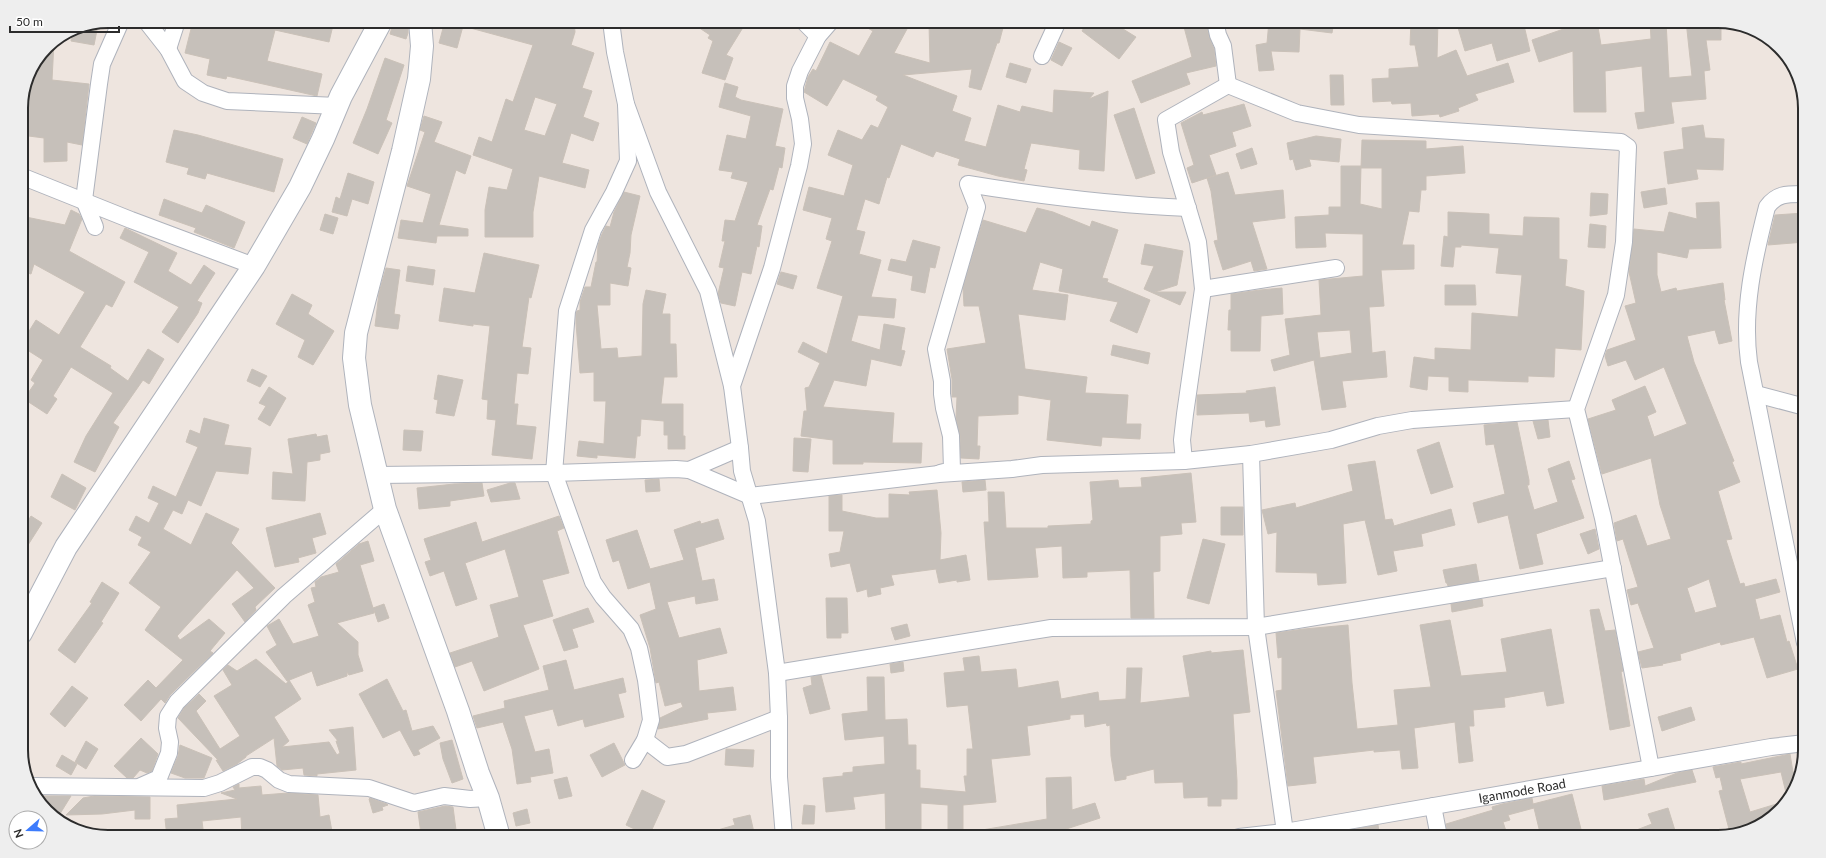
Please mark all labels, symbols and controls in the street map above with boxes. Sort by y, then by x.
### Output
scale bar [10,8,119,34]
text: 50 m [16,14,43,29]
street label: Iganmode Road [1477,775,1567,806]
north arrow [8,810,48,850]
text: N [11,827,26,840]

